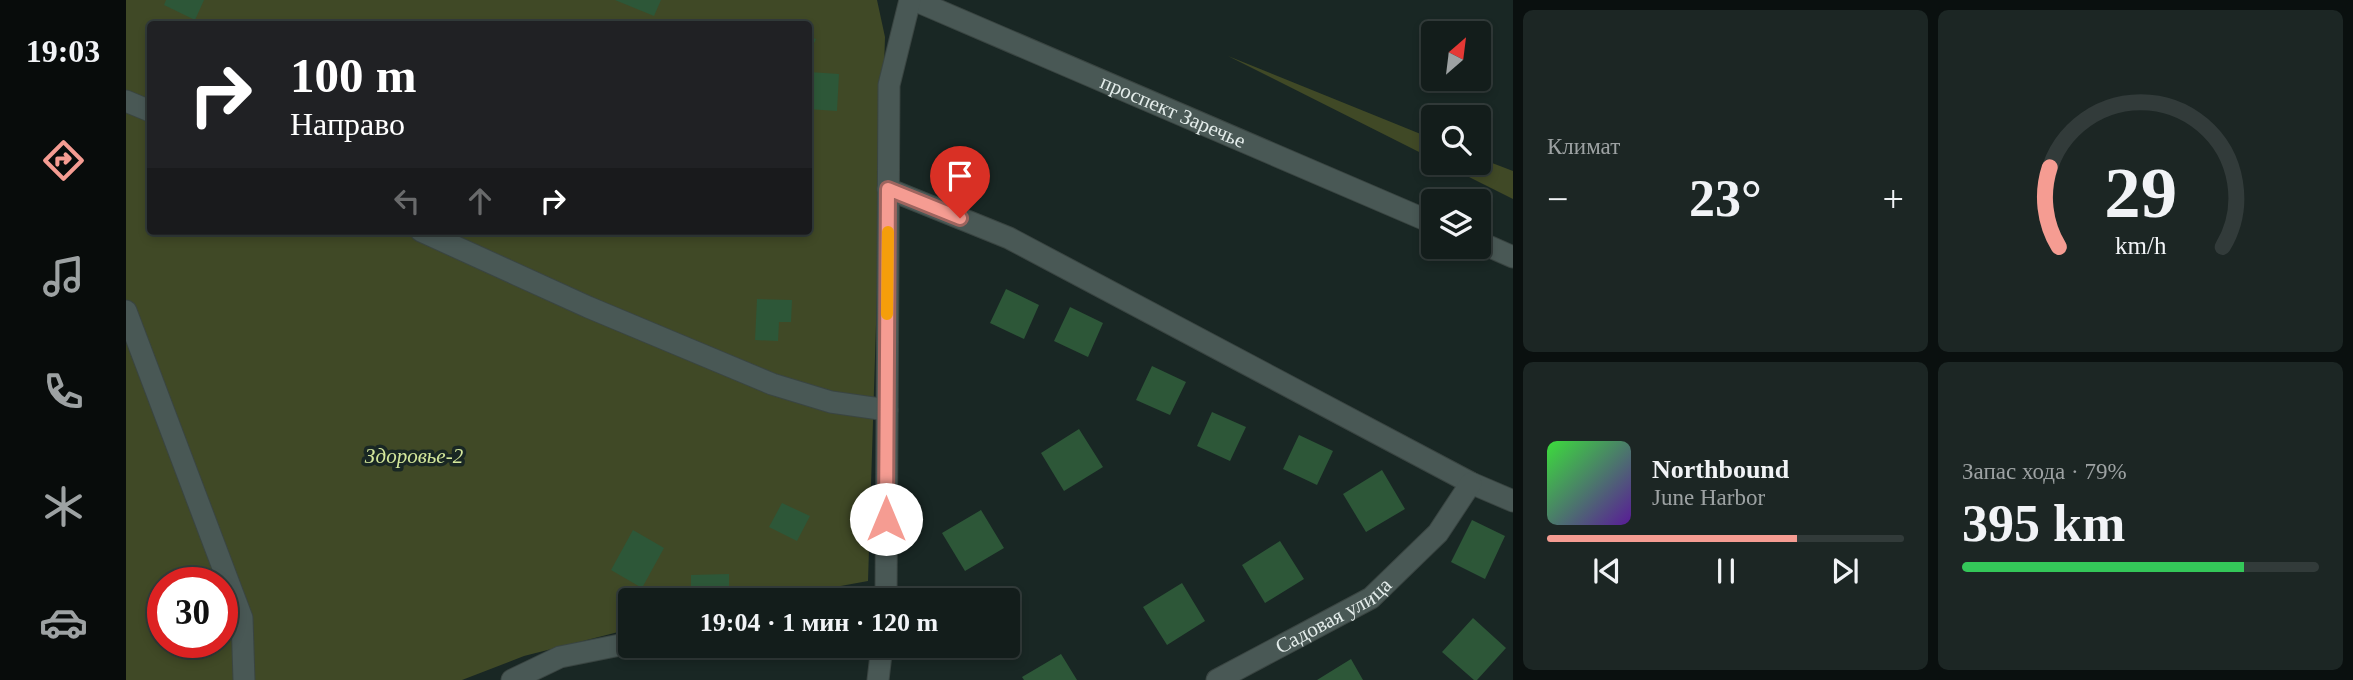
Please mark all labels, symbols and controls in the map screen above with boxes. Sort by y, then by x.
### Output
north arrow [1421,21,1491,91]
map controls [1421,21,1491,259]
text: 19:03 [26,33,100,69]
text: 100 m [290,48,417,103]
icon: right [175,49,266,140]
street label: проспект Заречье [1097,70,1249,153]
button: search [1421,105,1491,175]
text: Направо [290,106,405,142]
text: Климат [1547,134,1620,159]
icon: directions [39,136,88,185]
pin [930,146,990,218]
text: 29 [2104,152,2177,233]
icon: arrive [941,157,979,195]
text: 23° [1689,170,1762,227]
text: − [1547,178,1568,220]
text: + [1883,178,1904,220]
icon: left [388,182,426,220]
icon: ahead [461,182,499,220]
icon: right [534,182,572,220]
button: layers [1421,189,1491,259]
text: km/h [2115,232,2167,259]
icon: music [39,252,88,301]
icon: phone [39,367,88,416]
park label: Здоровье-2 [365,444,464,468]
text: Northbound [1652,455,1789,484]
text: Запас хода · 79% [1962,459,2127,484]
icon: climate [39,482,88,531]
position arrow [849,482,923,556]
text: June Harbor [1652,485,1765,510]
text: 395 km [1962,495,2125,552]
icon: previous [1588,552,1626,590]
icon: pause [1707,552,1745,590]
icon: next [1826,552,1864,590]
speed limit sign: 30 [147,567,238,658]
street label: Садовая улица [1271,572,1397,659]
icon: car [39,598,88,647]
text: 19:04 · 1 мин · 120 m [700,608,938,637]

